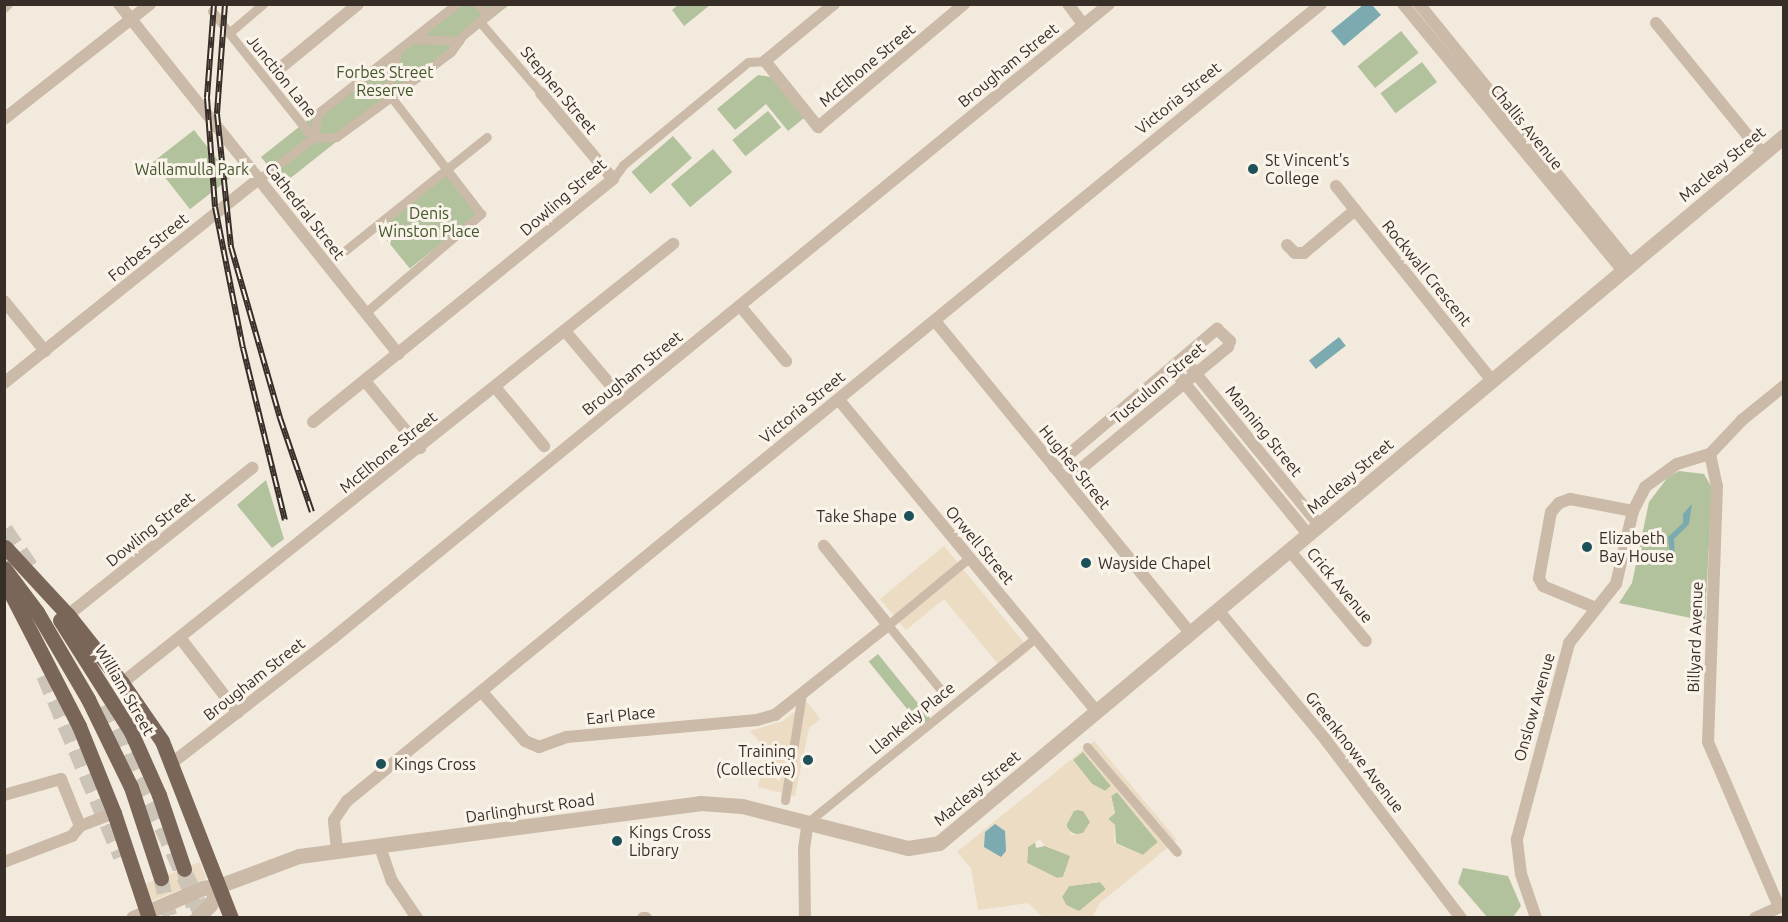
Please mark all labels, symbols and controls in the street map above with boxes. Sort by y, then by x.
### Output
street label: McElhone Street [815,19,919,111]
street label: Brougham Street [954,19,1062,111]
street label: Junction Lane [243,31,321,121]
street label: Stephen Street [517,42,601,138]
street label: Victoria Street [1131,58,1225,138]
park label: Forbes Street Reserve [336,62,434,100]
street label: Challis Avenue [1487,81,1567,173]
street label: Macleay Street [1675,122,1769,206]
place label: St Vincent's College [1265,150,1349,188]
street label: Dowling Street [516,154,610,240]
street label: Cathedral Street [261,158,349,264]
park label: Wallamulla Park [135,159,249,179]
marker: St Vincent's College [1246,162,1260,176]
park label: Denis Winston Place [378,203,480,241]
street label: Forbes Street [104,209,192,285]
street label: Rockwall Crescent [1378,216,1476,330]
street label: Brougham Street [578,327,686,419]
street label: Tusculum Street [1107,338,1209,428]
street label: Victoria Street [755,367,849,447]
street label: Manning Street [1222,382,1306,480]
street label: McElhone Street [336,407,440,497]
street label: Hughes Street [1035,421,1115,513]
street label: Macleay Street [1303,434,1397,518]
street label: Dowling Street [102,488,198,570]
street label: Orwell Street [942,502,1018,588]
place label: Take Shape [816,506,897,526]
marker: Take Shape [902,509,916,523]
place label: Elizabeth Bay House [1599,528,1674,566]
marker: Elizabeth Bay House [1580,540,1594,554]
street label: Crick Avenue [1303,543,1377,627]
place label: Wayside Chapel [1098,553,1211,573]
marker: Wayside Chapel [1079,556,1093,570]
street label: Billyard Avenue [1683,581,1707,693]
street label: Brougham Street [199,633,309,725]
street label: William Street [91,641,159,739]
street label: Onslow Avenue [1509,651,1559,763]
street label: Llankelly Place [865,678,959,758]
street label: Greenknowe Avenue [1302,687,1408,817]
street label: Earl Place [586,702,656,728]
place label: Training (Collective) [716,741,796,779]
street label: Macleay Street [930,746,1024,830]
marker: Training (Collective) [801,753,815,767]
place label: Kings Cross [394,754,476,774]
marker: Kings Cross [372,755,390,773]
street label: Darlinghurst Road [464,789,596,827]
place label: Kings Cross Library [629,822,711,860]
marker: Kings Cross Library [610,834,624,848]

